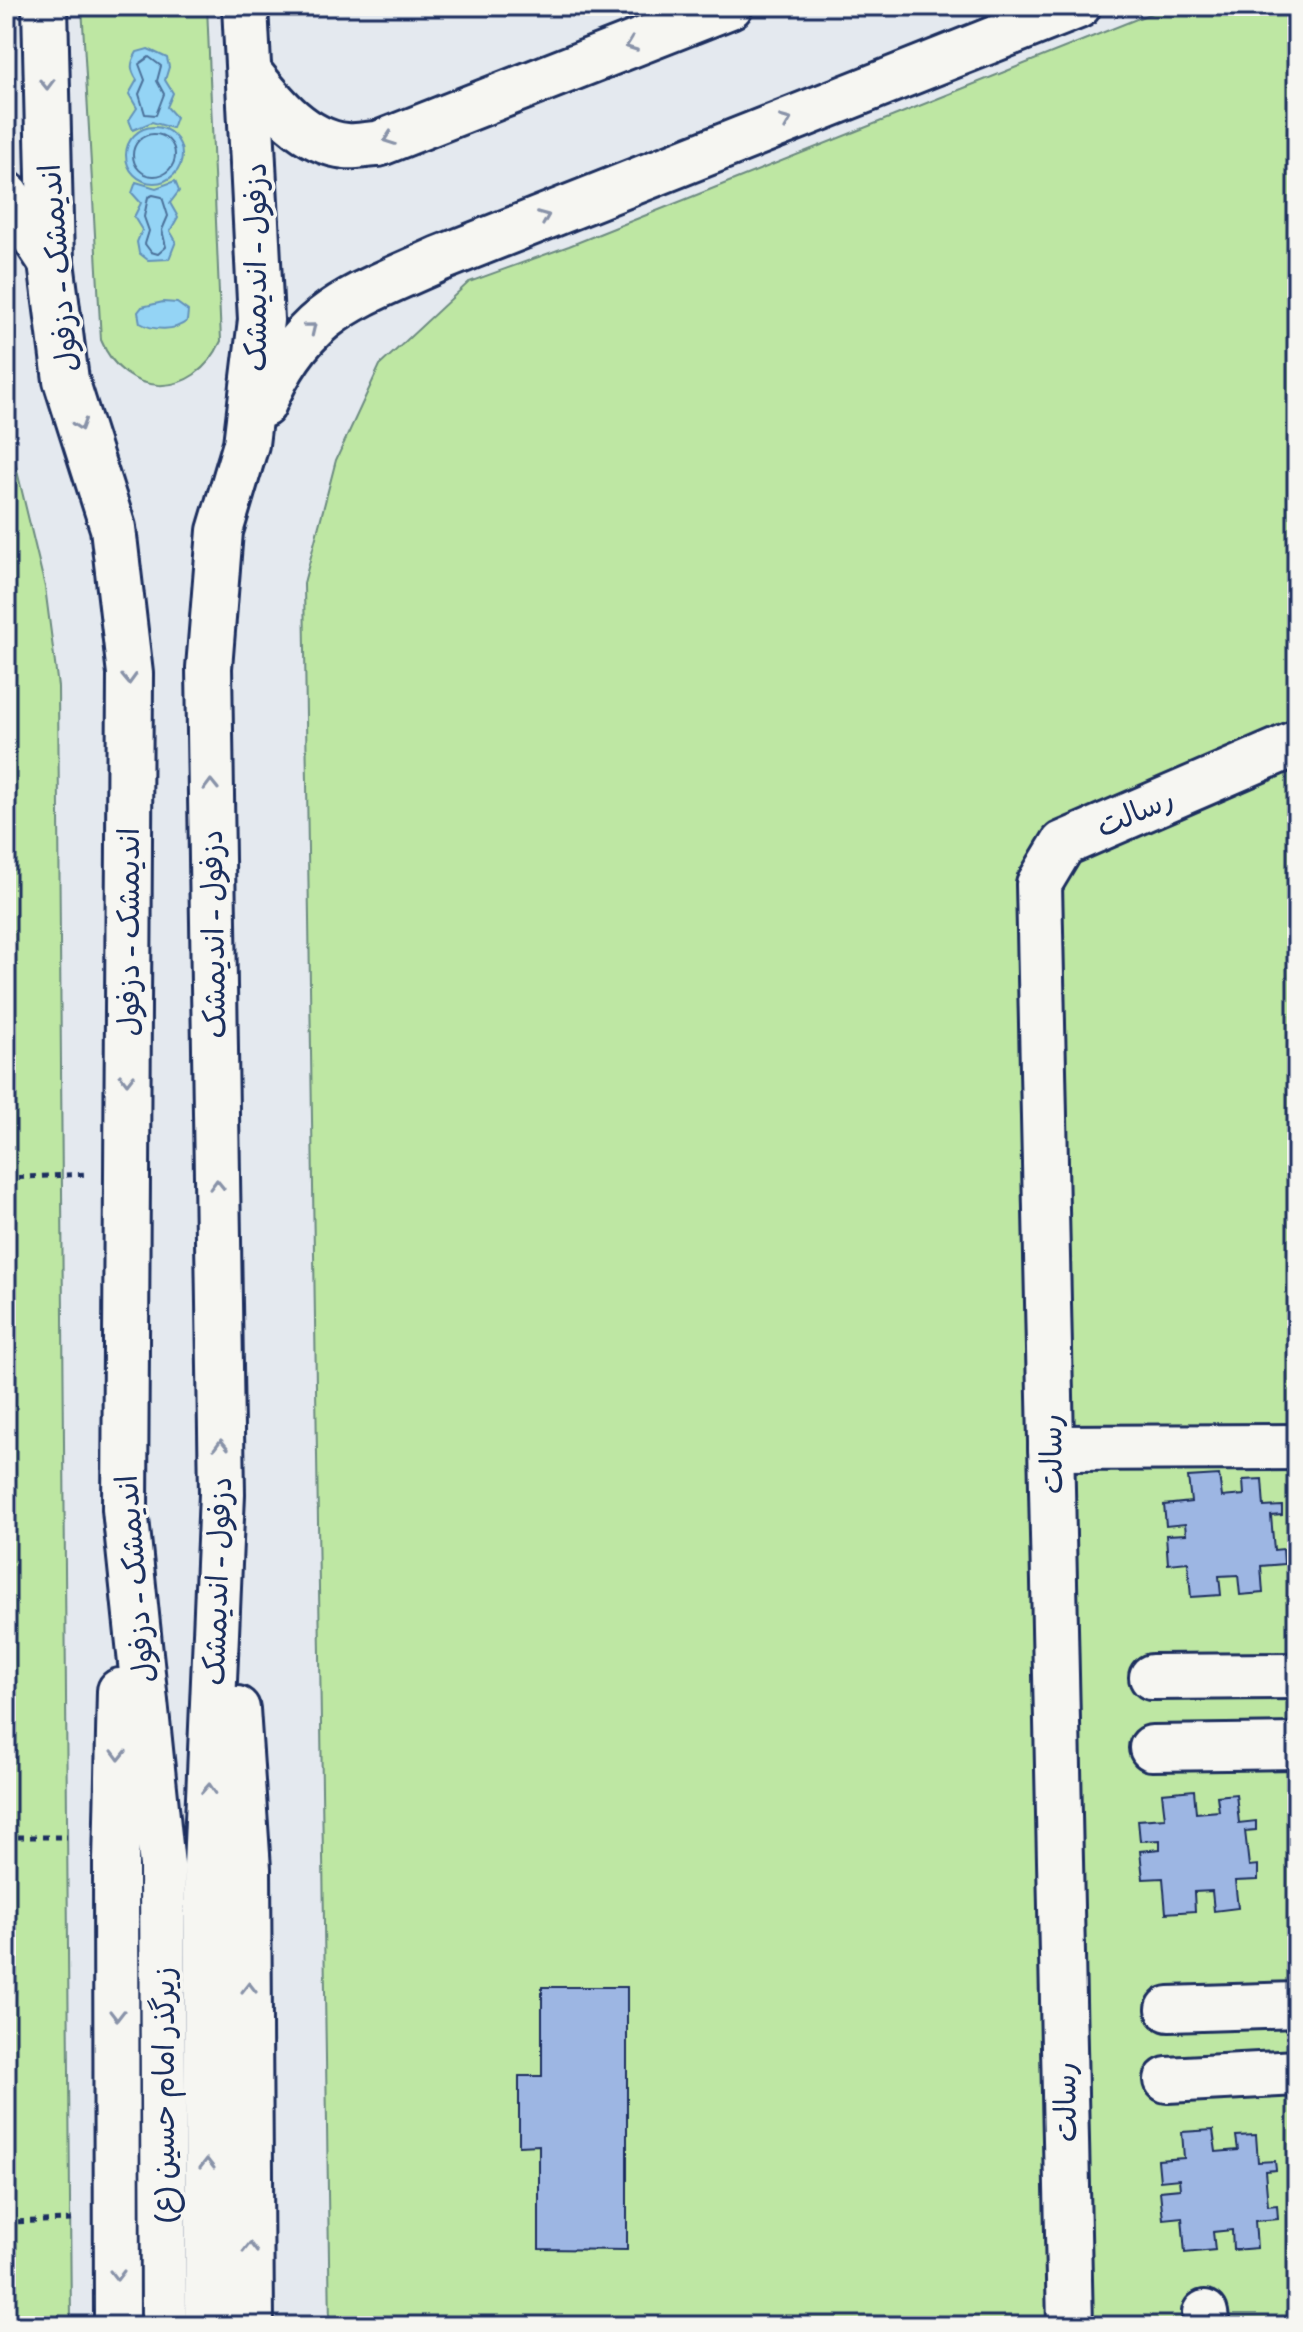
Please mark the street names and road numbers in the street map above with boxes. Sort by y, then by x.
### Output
street label: اندیمشک - دزفول [30,162,86,374]
street label: دزفول - اندیمشک [237,163,274,371]
street label: رسالت [1091,779,1179,845]
street label: اندیمشک - دزفول [110,828,147,1036]
street label: دزفول - اندیمشک [193,829,233,1039]
street label: رسالت [1032,1413,1070,1495]
street label: اندیمشک - دزفول [107,1473,163,1685]
street label: دزفول - اندیمشک [195,1476,239,1686]
street label: زیرگذر امام حسین (ع) [145,1966,186,2224]
street label: رسالت [1046,2061,1084,2143]

